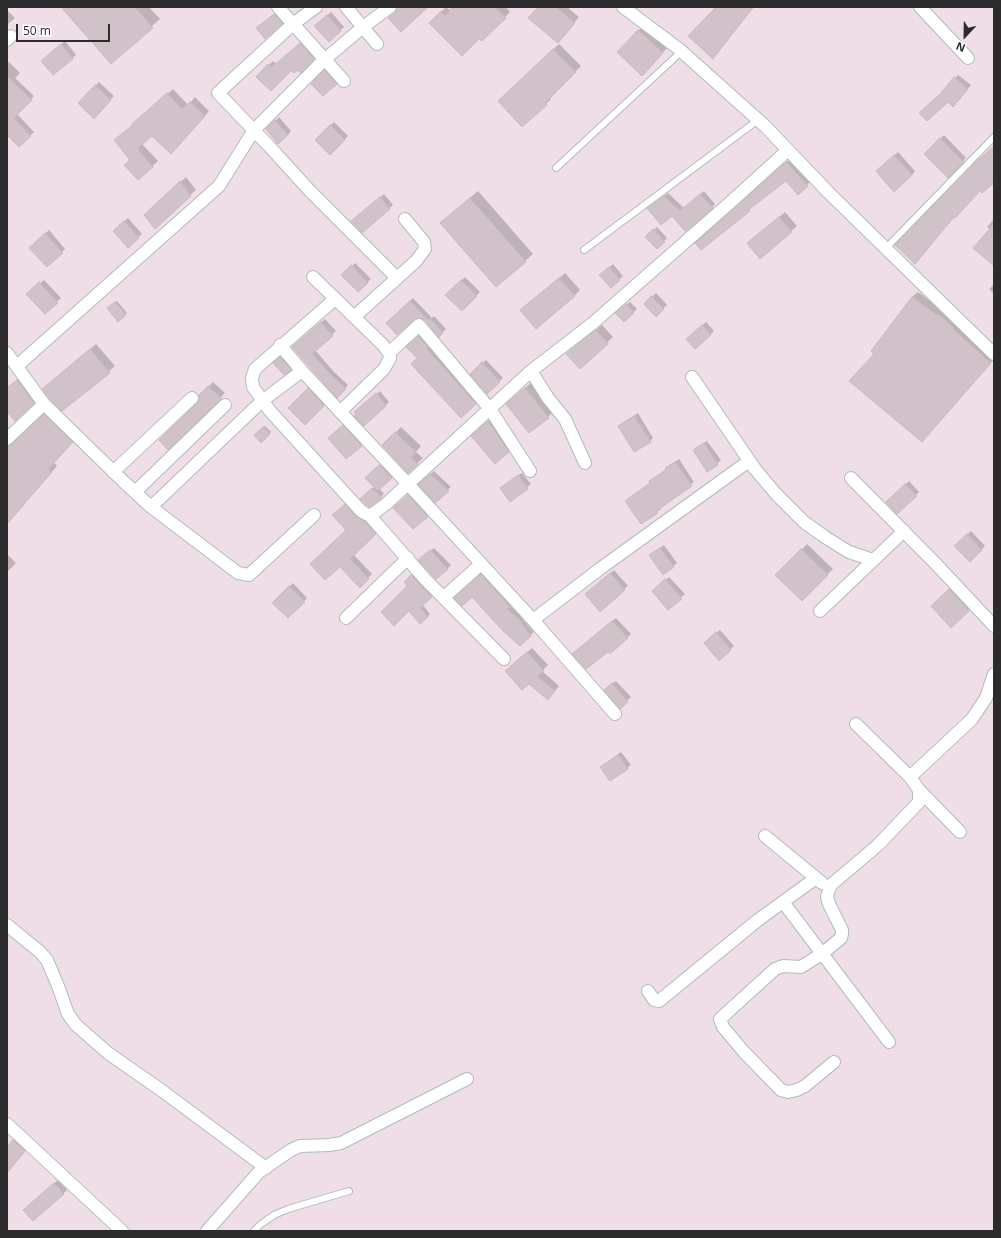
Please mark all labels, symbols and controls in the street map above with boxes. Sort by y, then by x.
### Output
scale bar [18,16,112,42]
north arrow [945,16,985,56]
text: 50 m [23,22,51,39]
text: N [953,39,967,56]

